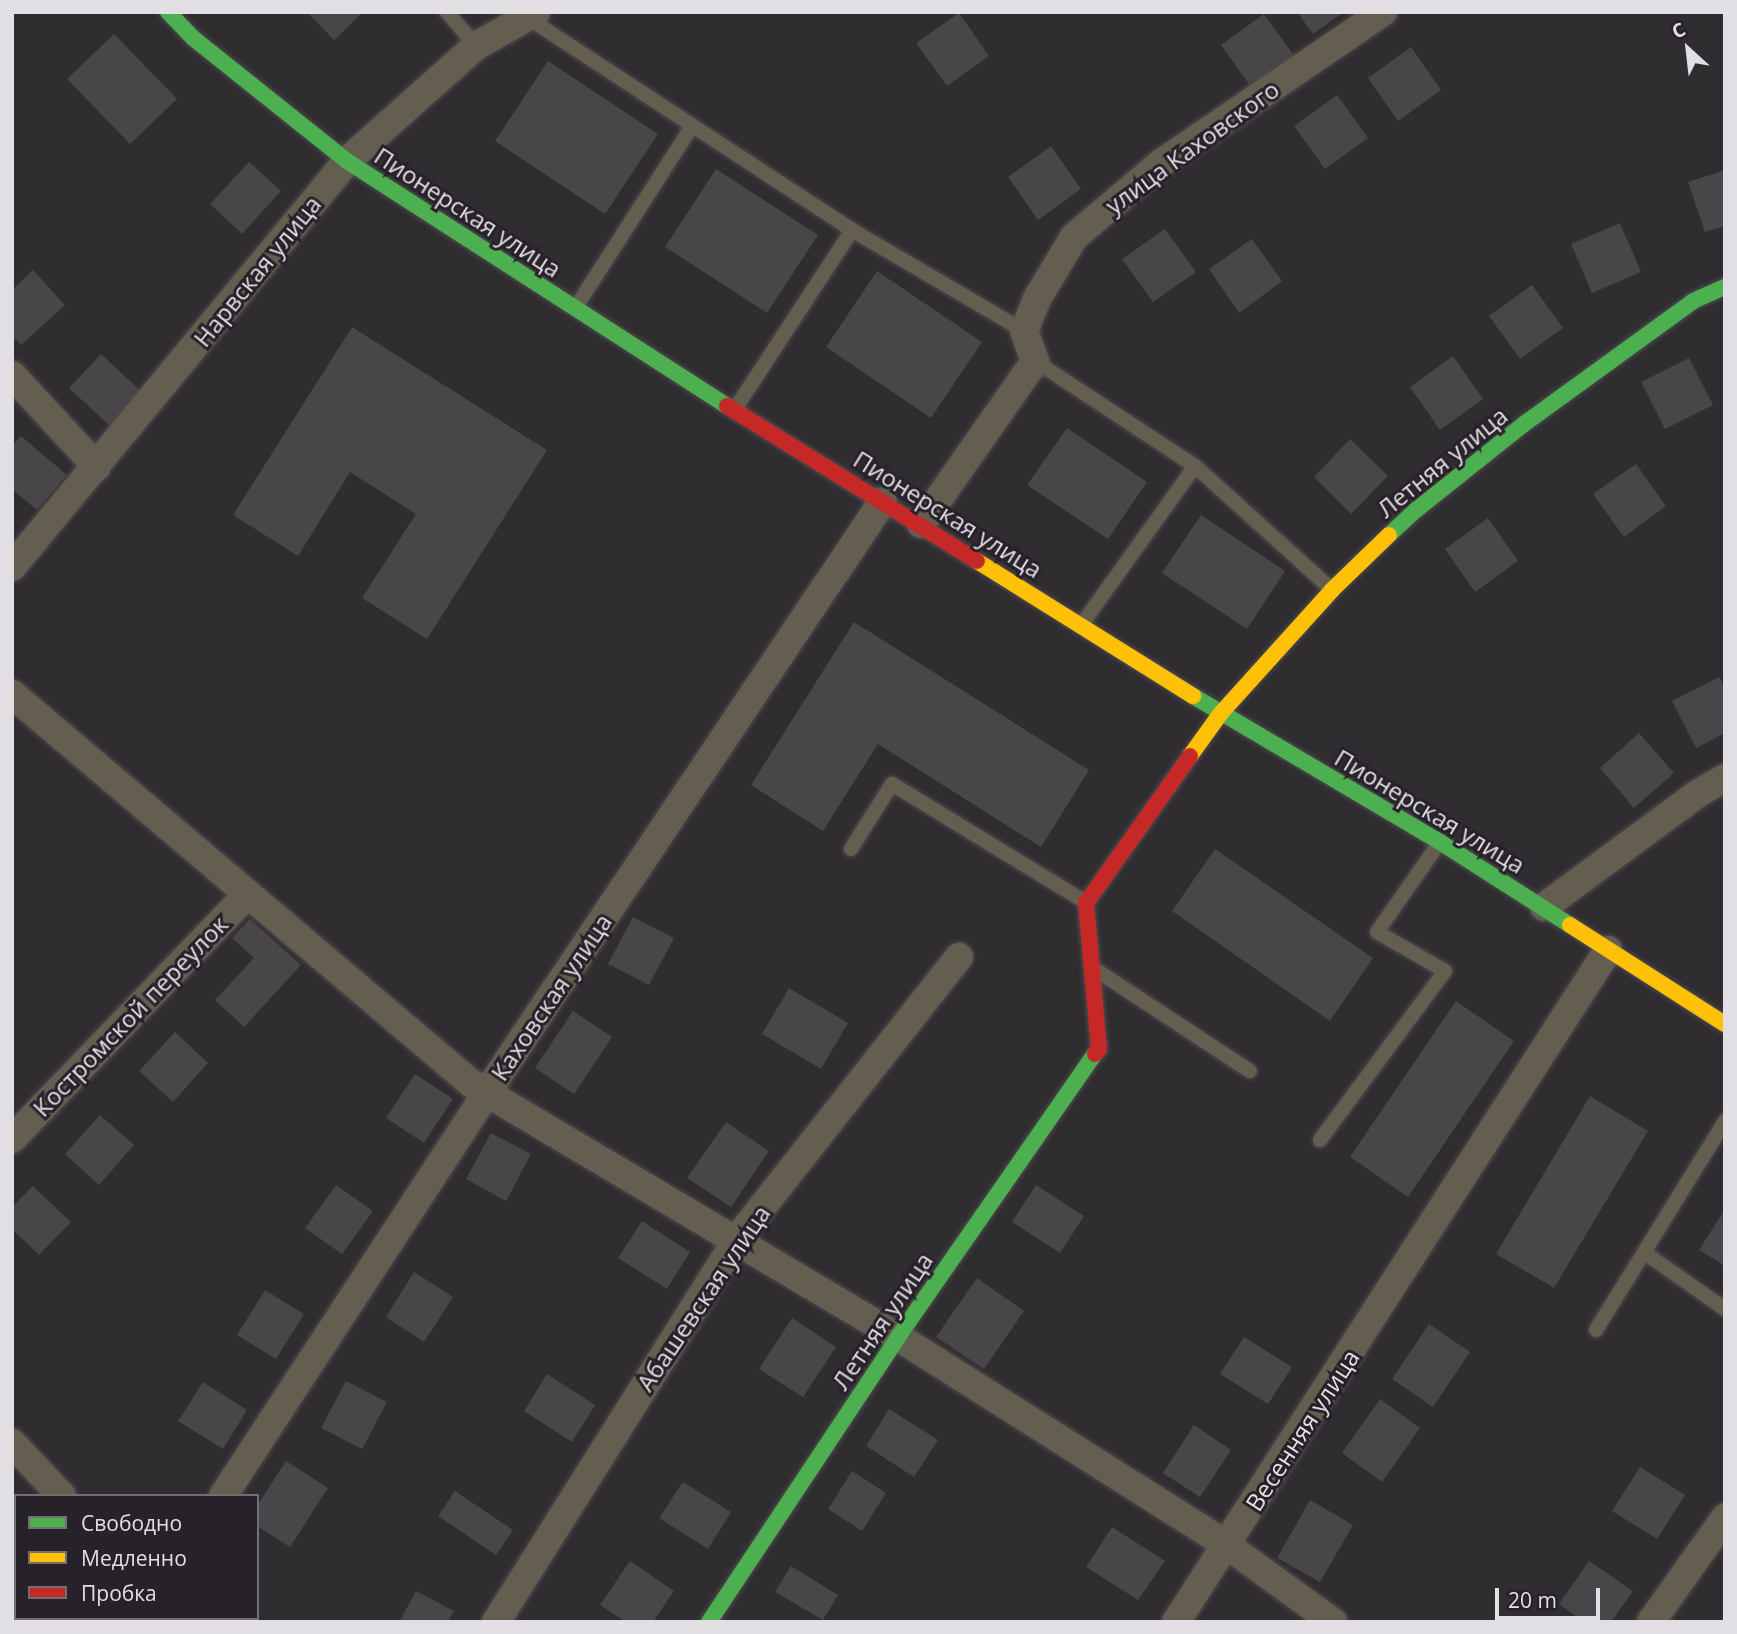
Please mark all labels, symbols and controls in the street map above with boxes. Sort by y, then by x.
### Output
north arrow [1653,14,1723,84]
text: С [1667,16,1690,45]
street label: улица Каховского [1100,74,1284,220]
street label: Пионерская улица [369,141,567,283]
street label: Нарвская улица [187,190,327,352]
street label: Летняя улица [1371,401,1513,523]
street label: Пионерская улица [849,444,1047,584]
street label: Пионерская улица [1330,743,1530,879]
street label: Каховская улица [485,908,617,1086]
street label: Костромской переулок [27,910,233,1122]
street label: Абашевская улица [630,1200,776,1396]
street label: Летняя улица [826,1247,938,1395]
street label: Весенняя улица [1239,1344,1365,1516]
legend [14,1494,259,1620]
text: Свободно [81,1509,182,1537]
text: Медленно [81,1544,187,1572]
scale bar [1499,1574,1604,1618]
text: Пробка [81,1579,157,1607]
text: 20 m [1508,1586,1557,1614]

